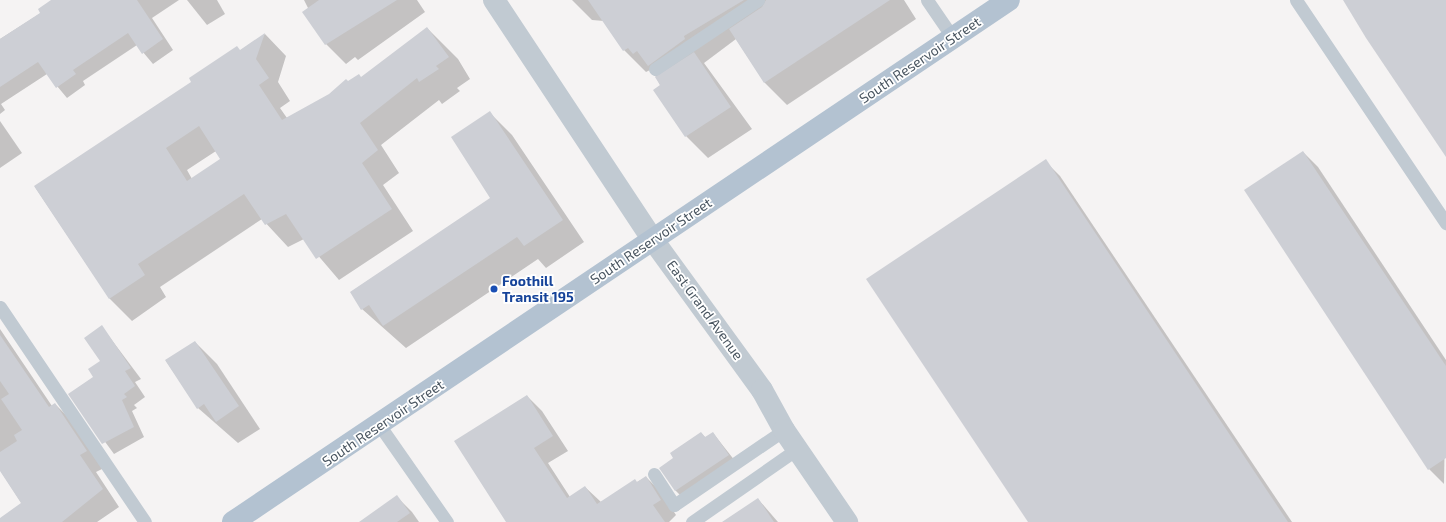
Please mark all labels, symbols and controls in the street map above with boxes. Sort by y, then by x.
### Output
street label: South Reservoir Street [856,13,984,107]
street label: South Reservoir Street [587,194,715,288]
street label: East Grand Avenue [663,257,747,363]
place label: Foothill Transit 195 [502,273,574,306]
marker: Foothill Transit 195 [489,284,499,294]
street label: South Reservoir Street [319,376,447,470]

